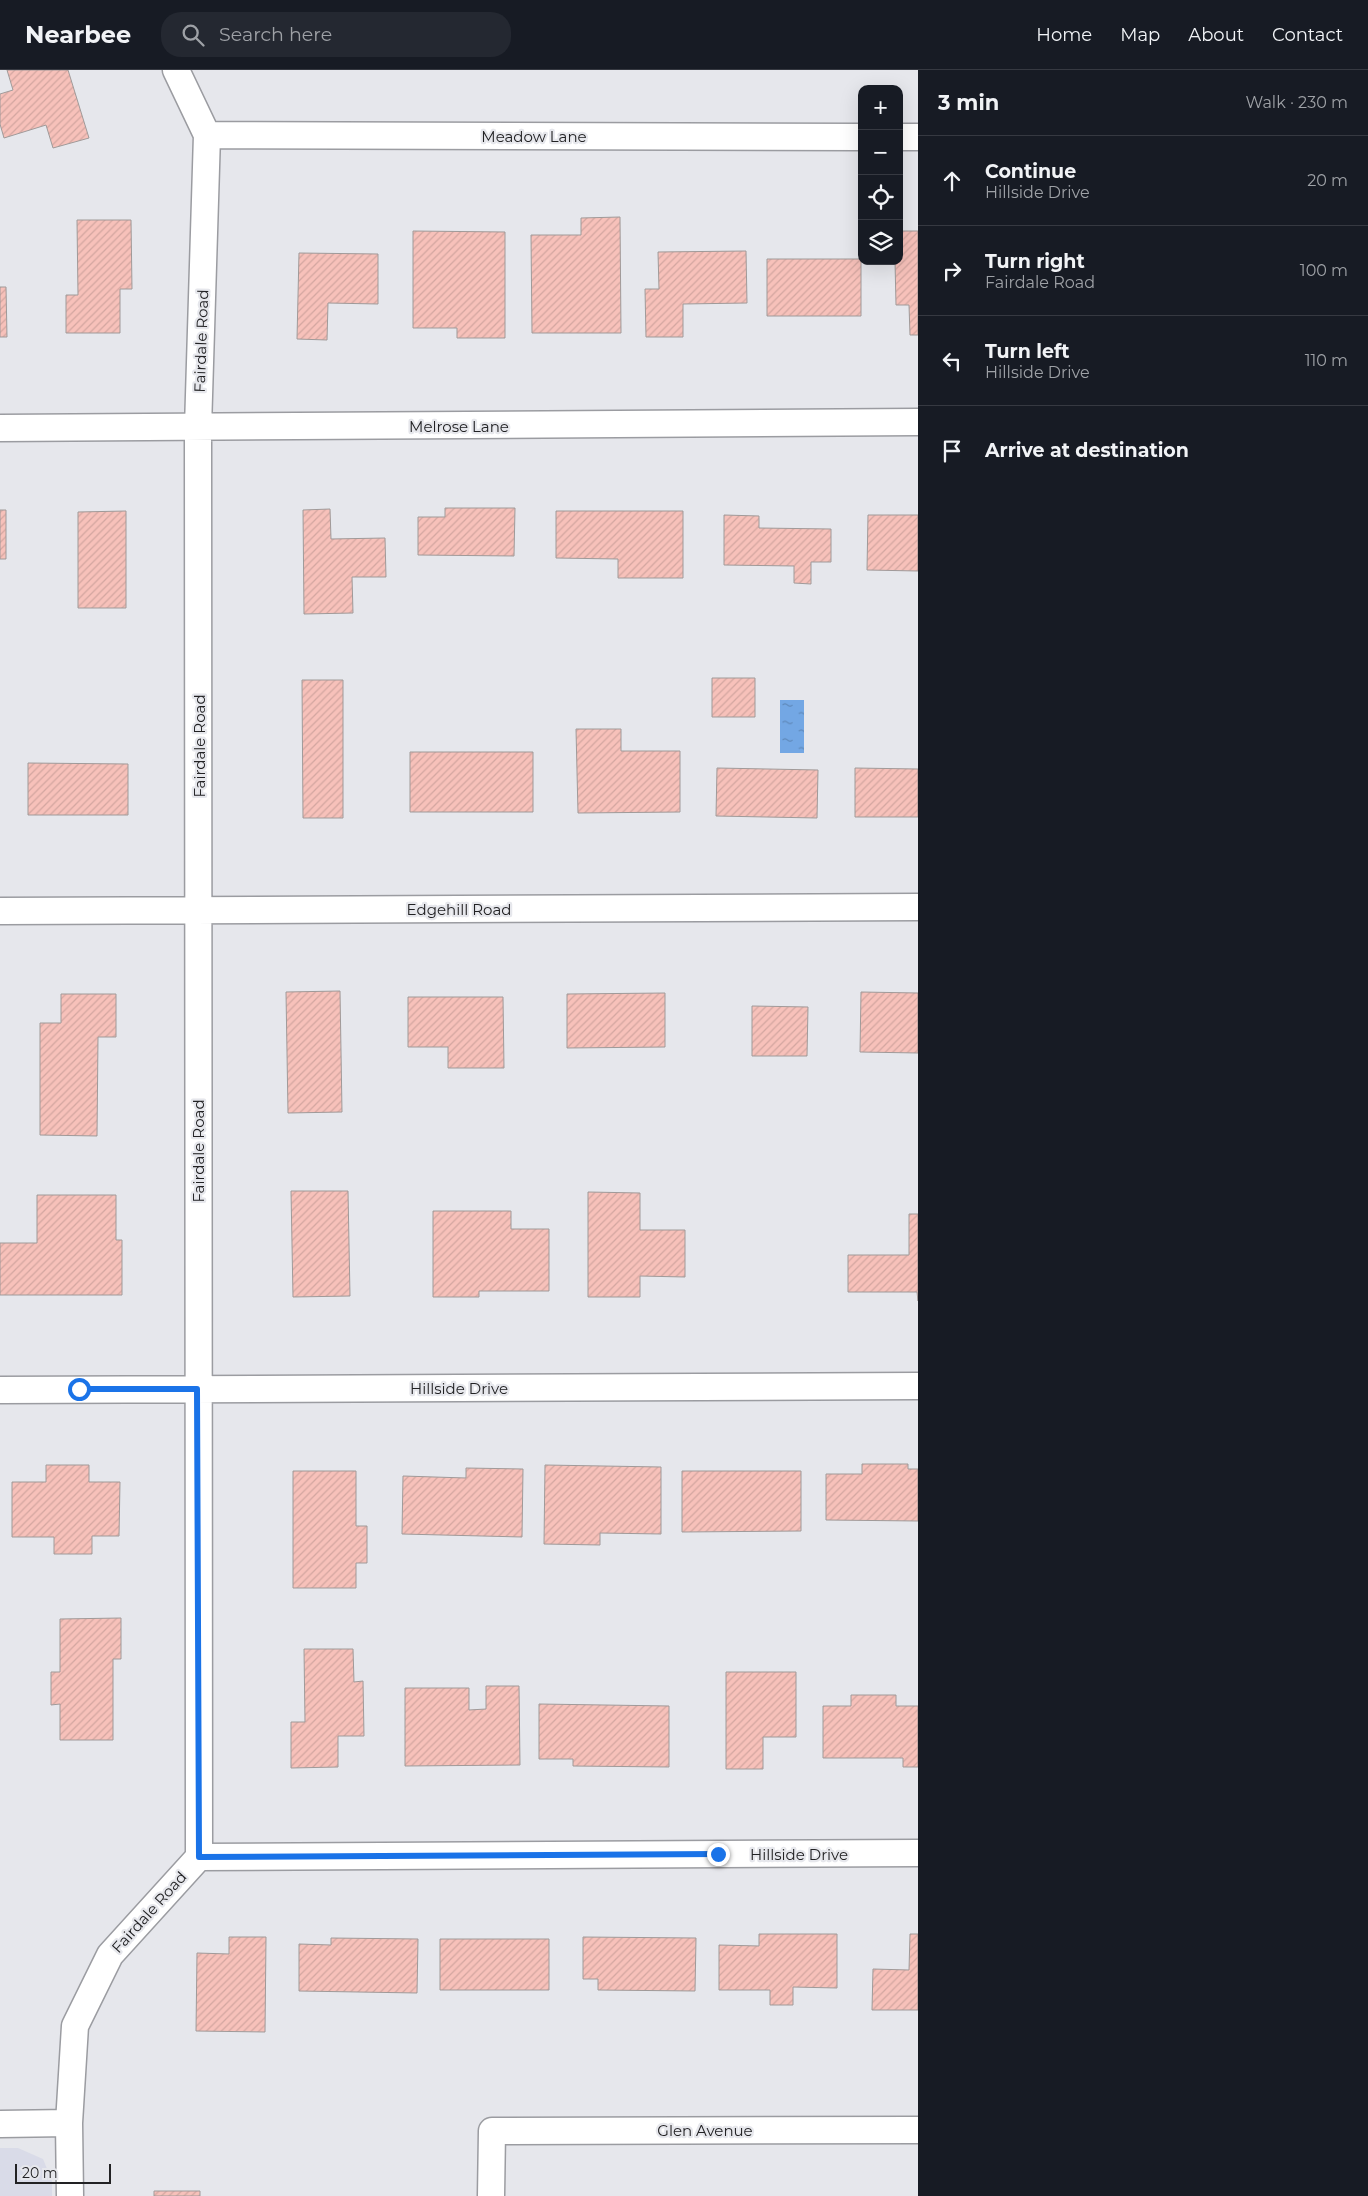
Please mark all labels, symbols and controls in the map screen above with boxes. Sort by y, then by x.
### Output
search box [161,12,511,57]
text: Nearbee [25,20,131,49]
icon: search [179,21,207,49]
text: Search here [219,23,332,46]
text: Home [1036,24,1092,46]
text: Map [1120,24,1160,46]
text: About [1188,24,1244,46]
text: Contact [1272,24,1343,46]
map controls [858,85,903,265]
button: + [858,85,903,130]
text: 3 min [938,90,999,115]
text: Walk · 230 m [1246,93,1348,112]
street label: Meadow Lane [481,127,587,146]
button: − [858,130,903,175]
text: Continue [985,160,1076,183]
icon: ahead [938,167,966,195]
text: 20 m [1307,171,1348,190]
button: locate [858,175,903,220]
text: Hillside Drive [985,183,1090,202]
button: layers [858,220,903,265]
text: Turn right [985,250,1085,273]
icon: right [938,257,966,285]
text: 100 m [1300,261,1348,280]
text: Fairdale Road [985,273,1095,292]
street label: Fairdale Road [190,289,212,393]
text: Turn left [985,340,1070,363]
icon: left [938,347,966,375]
text: 110 m [1305,351,1348,370]
text: Hillside Drive [985,363,1090,382]
street label: Melrose Lane [409,417,509,436]
icon: arrive [938,437,966,465]
text: Arrive at destination [985,439,1189,462]
street label: Fairdale Road [190,694,209,798]
street label: Edgehill Road [407,900,511,919]
street label: Fairdale Road [189,1099,208,1203]
route start [68,1378,91,1401]
street label: Hillside Drive [410,1379,508,1398]
route end [707,1843,730,1866]
street label: Hillside Drive [750,1845,848,1864]
street label: Fairdale Road [107,1867,191,1957]
street label: Glen Avenue [657,2121,753,2140]
scale bar [15,2161,111,2184]
text: 20 m [22,2164,58,2182]

